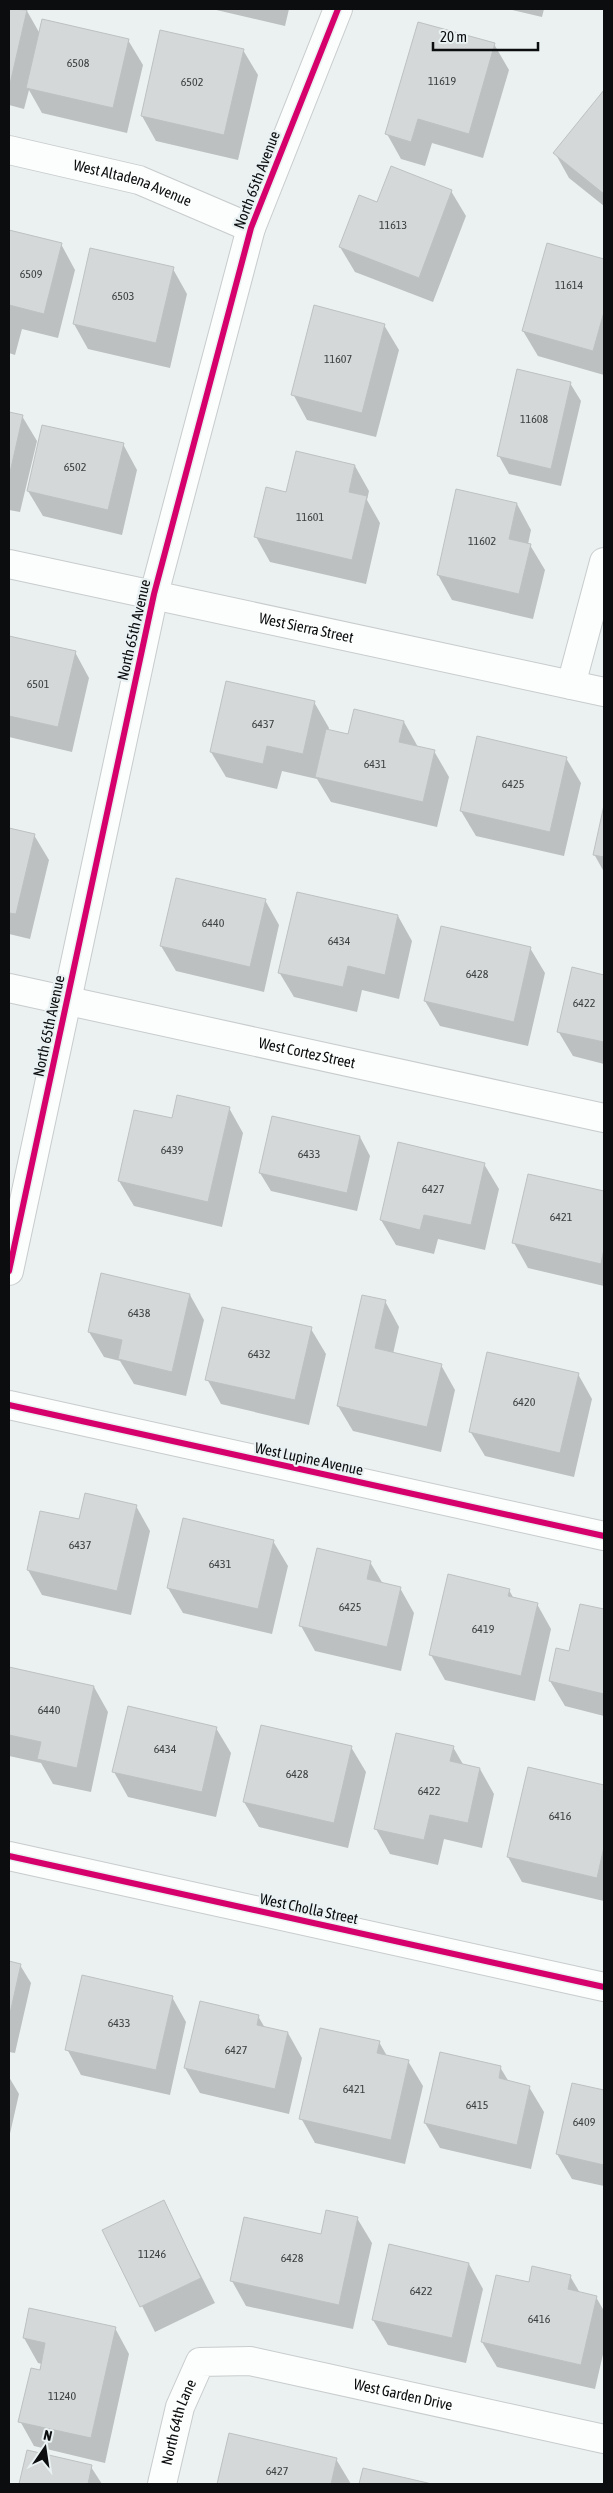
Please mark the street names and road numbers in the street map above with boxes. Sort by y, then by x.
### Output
street label: North 65th Avenue [230,128,283,231]
street label: West Altadena Avenue [72,156,194,210]
street label: North 65th Avenue [114,578,153,682]
street label: West Sierra Street [258,609,355,646]
street label: North 65th Avenue [29,974,68,1078]
street label: West Cortez Street [257,1034,357,1071]
street label: West Lupine Avenue [253,1439,365,1478]
street label: West Cholla Street [258,1890,360,1927]
street label: West Garden Drive [352,2375,454,2413]
street label: North 64th Lane [158,2376,199,2467]

